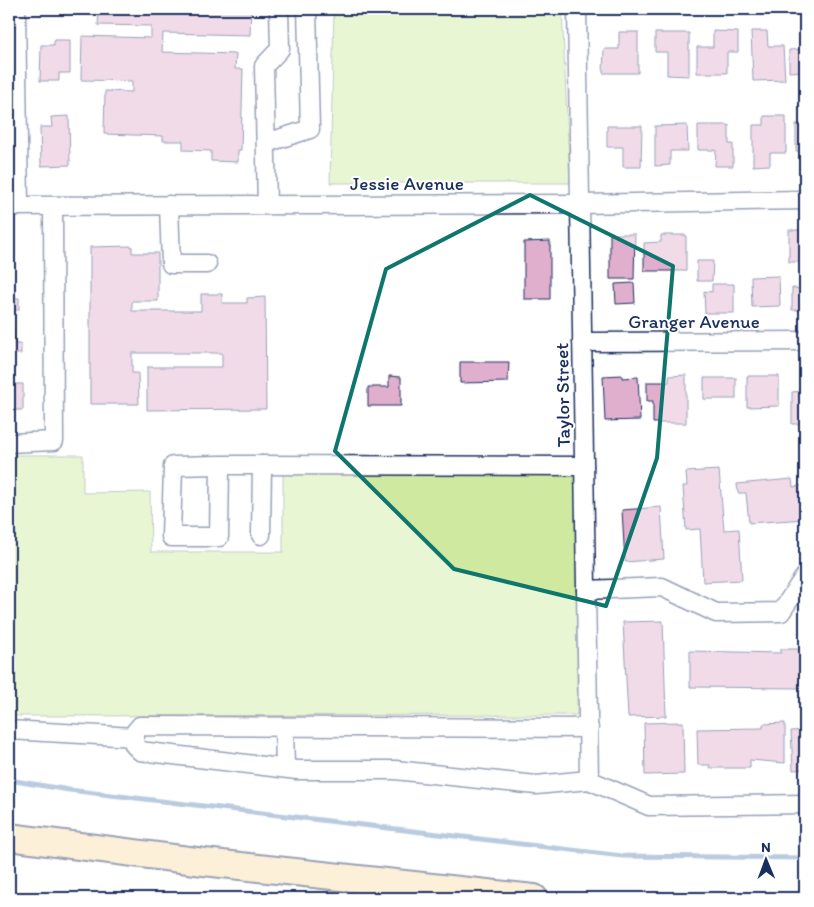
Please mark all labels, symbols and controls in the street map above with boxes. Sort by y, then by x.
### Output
street label: Jessie Avenue [350,172,464,195]
street label: Granger Avenue [628,310,760,333]
street label: Taylor Street [550,342,575,447]
north arrow [742,834,792,884]
text: N [761,839,771,856]

